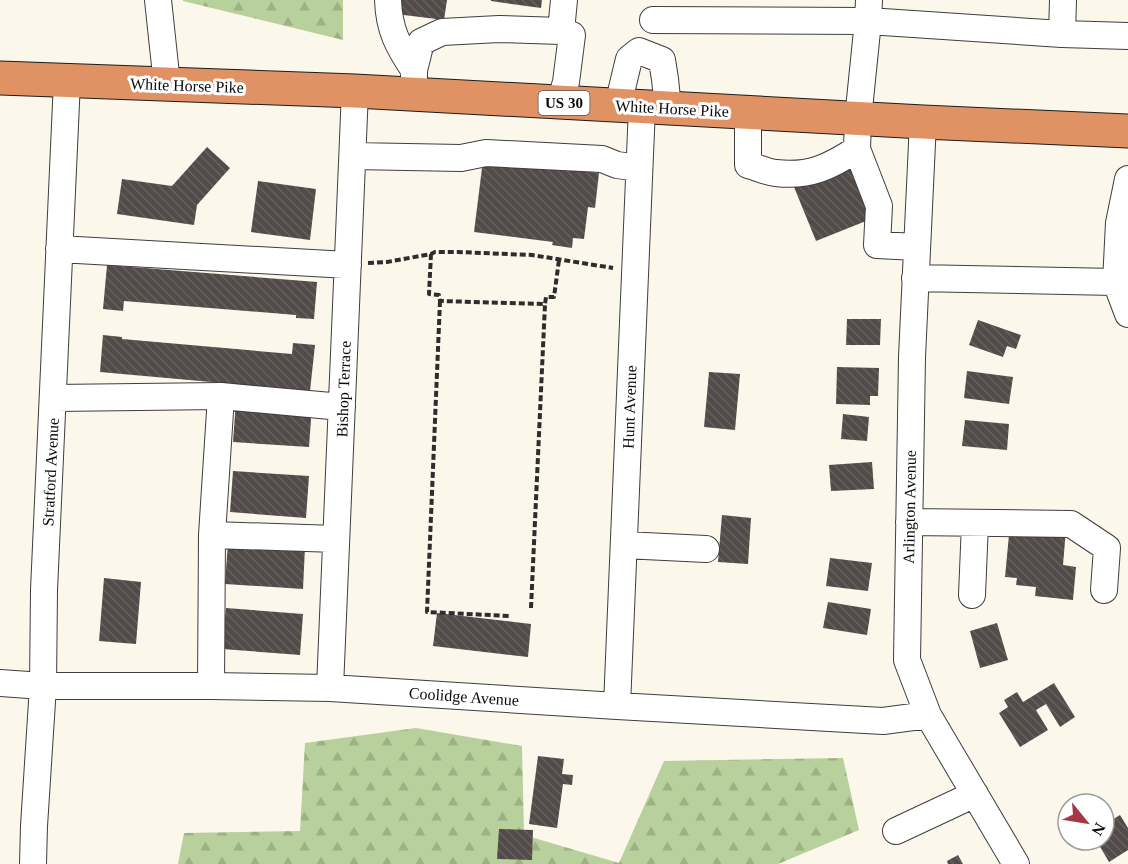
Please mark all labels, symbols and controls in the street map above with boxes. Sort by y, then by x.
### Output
street label: White Horse Pike [130,75,244,96]
road number: US 30 [538,91,590,115]
street label: White Horse Pike [615,97,729,120]
street label: Bishop Terrace [333,340,355,438]
street label: Hunt Avenue [620,365,639,449]
street label: Stratford Avenue [39,417,62,527]
street label: Arlington Avenue [900,450,920,564]
street label: Coolidge Avenue [408,684,520,710]
north arrow [1056,792,1116,852]
text: N [1088,820,1109,839]

